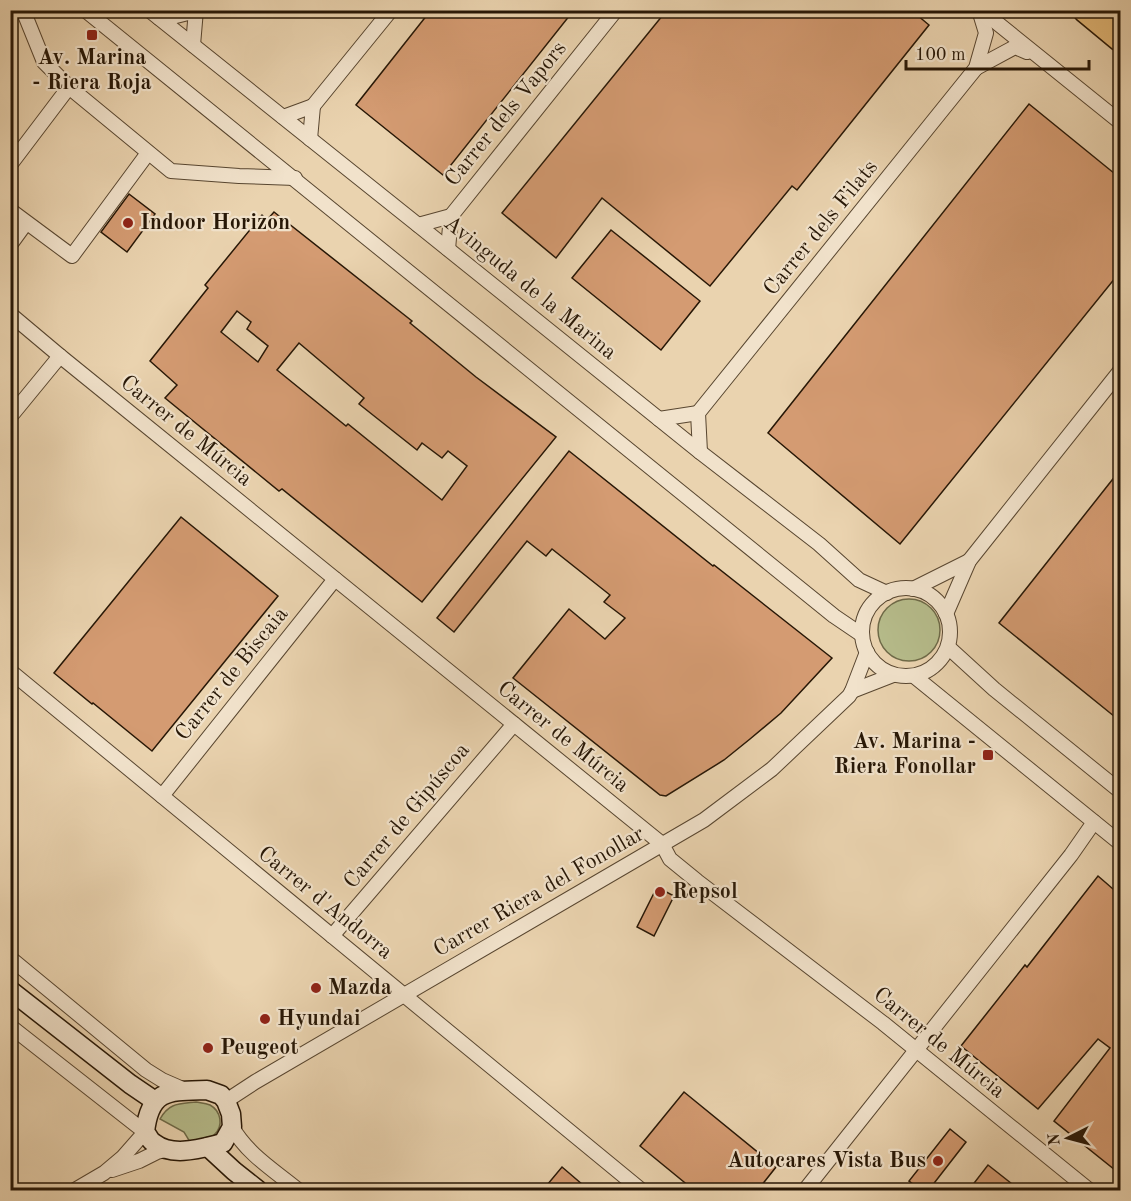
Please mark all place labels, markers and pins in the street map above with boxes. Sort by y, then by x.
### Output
marker: Av. Marina - Riera Roja [85,28,99,42]
place label: Av. Marina - Riera Roja [32,47,152,94]
place label: Indoor Horizon [140,212,290,234]
marker: Indoor Horizon [121,216,135,230]
place label: Av. Marina - Riera Fonollar [834,731,976,778]
marker: Av. Marina - Riera Fonollar [981,748,995,762]
place label: Repsol [672,881,738,903]
marker: Repsol [653,885,667,899]
place label: Mazda [328,977,392,999]
marker: Mazda [309,981,323,995]
place label: Hyundai [277,1008,361,1030]
marker: Hyundai [258,1012,272,1026]
place label: Peugeot [220,1037,298,1059]
marker: Peugeot [201,1041,215,1055]
place label: Autocares Vista Bus [727,1150,926,1172]
marker: Autocares Vista Bus [931,1154,945,1168]

